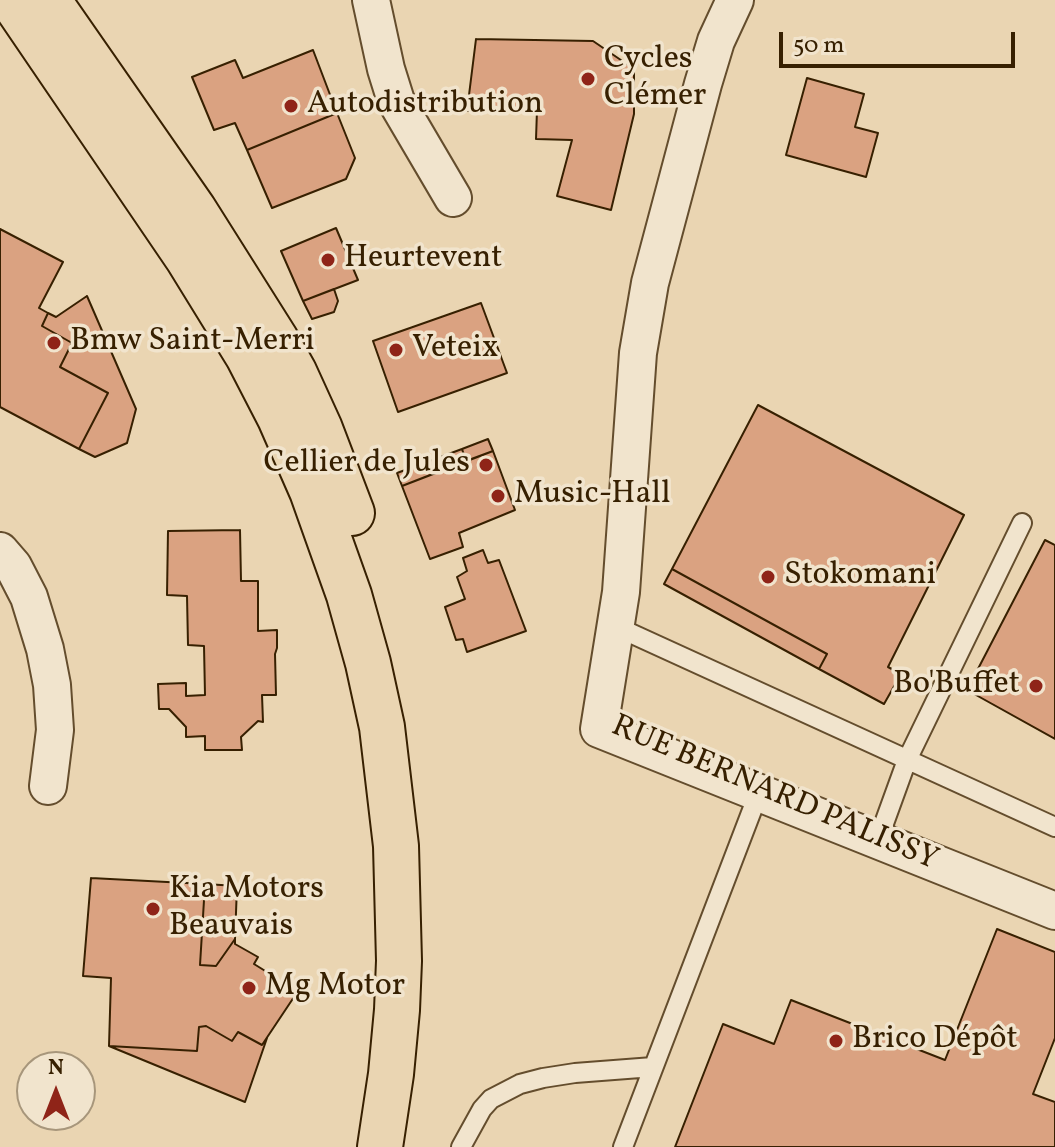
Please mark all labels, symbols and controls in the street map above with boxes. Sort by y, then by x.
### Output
scale bar [783,16,1019,66]
text: 50 m [793,29,845,63]
place label: Cycles Clémer [604,42,707,117]
marker: Cycles Clémer [579,70,597,88]
place label: Autodistribution [307,87,543,125]
marker: Autodistribution [282,97,300,115]
place label: Heurtevent [344,241,503,279]
marker: Heurtevent [319,251,337,269]
place label: Bmw Saint-Merri [70,324,315,362]
place label: Veteix [412,331,498,369]
marker: Bmw Saint-Merri [45,334,63,352]
marker: Veteix [387,341,405,359]
place label: Cellier de Jules [264,446,470,484]
marker: Cellier de Jules [477,456,495,474]
place label: Music-Hall [514,477,670,515]
marker: Music-Hall [489,487,507,505]
place label: Stokomani [784,558,936,596]
marker: Stokomani [759,568,777,586]
place label: Bo'Buffet [893,667,1020,705]
marker: Bo'Buffet [1027,677,1045,695]
street label: RUE BERNARD PALISSY [605,709,943,881]
place label: Kia Motors Beauvais [169,872,324,947]
marker: Kia Motors Beauvais [144,900,162,918]
place label: Mg Motor [265,969,405,1007]
marker: Mg Motor [240,979,258,997]
place label: Brico Dépôt [852,1022,1018,1060]
marker: Brico Dépôt [827,1032,845,1050]
north arrow [16,1051,96,1131]
text: N [48,1053,64,1084]

